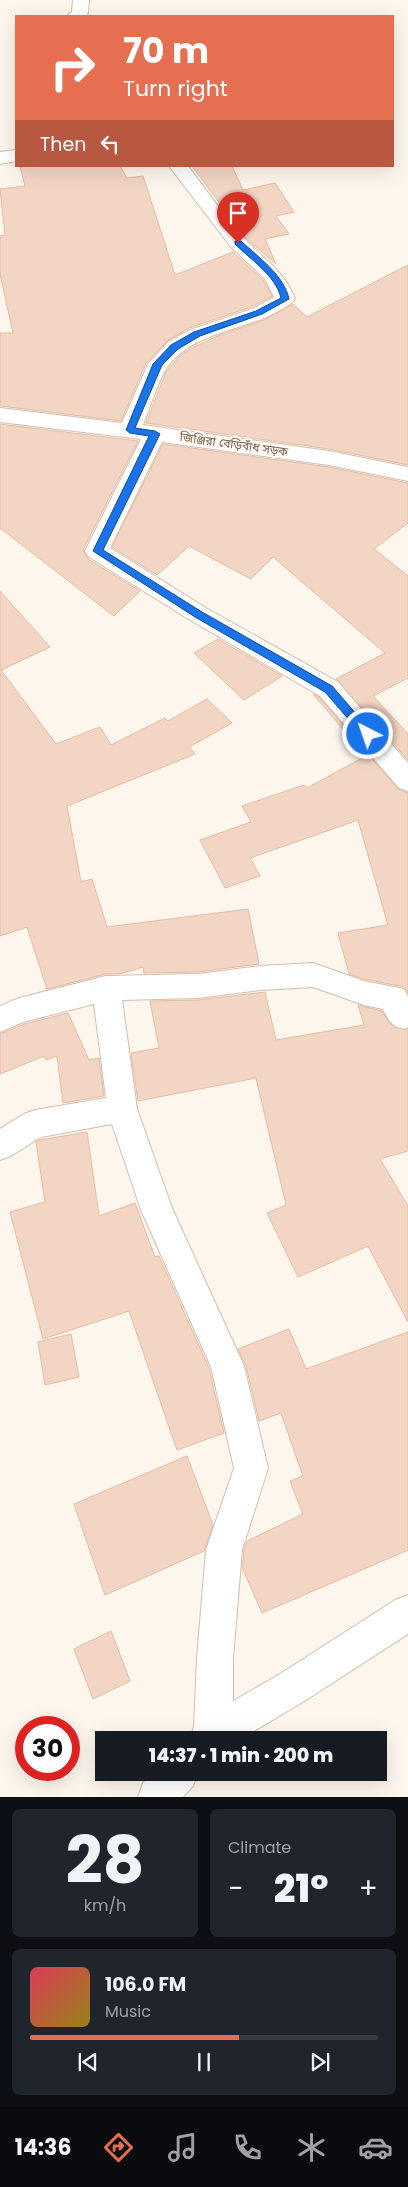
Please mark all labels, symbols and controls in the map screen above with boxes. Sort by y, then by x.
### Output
text: 70 m [123,26,209,75]
icon: right [40,35,105,100]
text: Turn right [123,73,228,104]
icon: left [96,130,124,158]
text: Then [40,131,86,158]
pin [217,192,259,243]
icon: arrive [224,199,252,227]
street label: জিঞ্জিরা বেড়িবাঁধ সড়ক [178,428,289,460]
position arrow [341,707,393,759]
speed limit sign: 30 [15,1716,80,1781]
text: 14:37 · 1 min · 200 m [149,1742,333,1769]
text: 28 [65,1815,145,1906]
text: Climate [228,1836,291,1859]
text: 21° [274,1862,328,1915]
text: − [228,1869,243,1908]
text: + [359,1869,378,1908]
text: km/h [84,1894,126,1917]
text: 106.0 FM [105,1971,186,1998]
text: Music [105,2000,151,2023]
icon: previous [74,2048,102,2076]
icon: pause [190,2048,218,2076]
icon: next [306,2048,334,2076]
icon: directions [101,2130,136,2165]
icon: music [165,2130,200,2165]
icon: phone [230,2130,265,2165]
icon: climate [294,2130,329,2165]
icon: car [358,2130,393,2165]
text: 14:36 [15,2132,71,2163]

